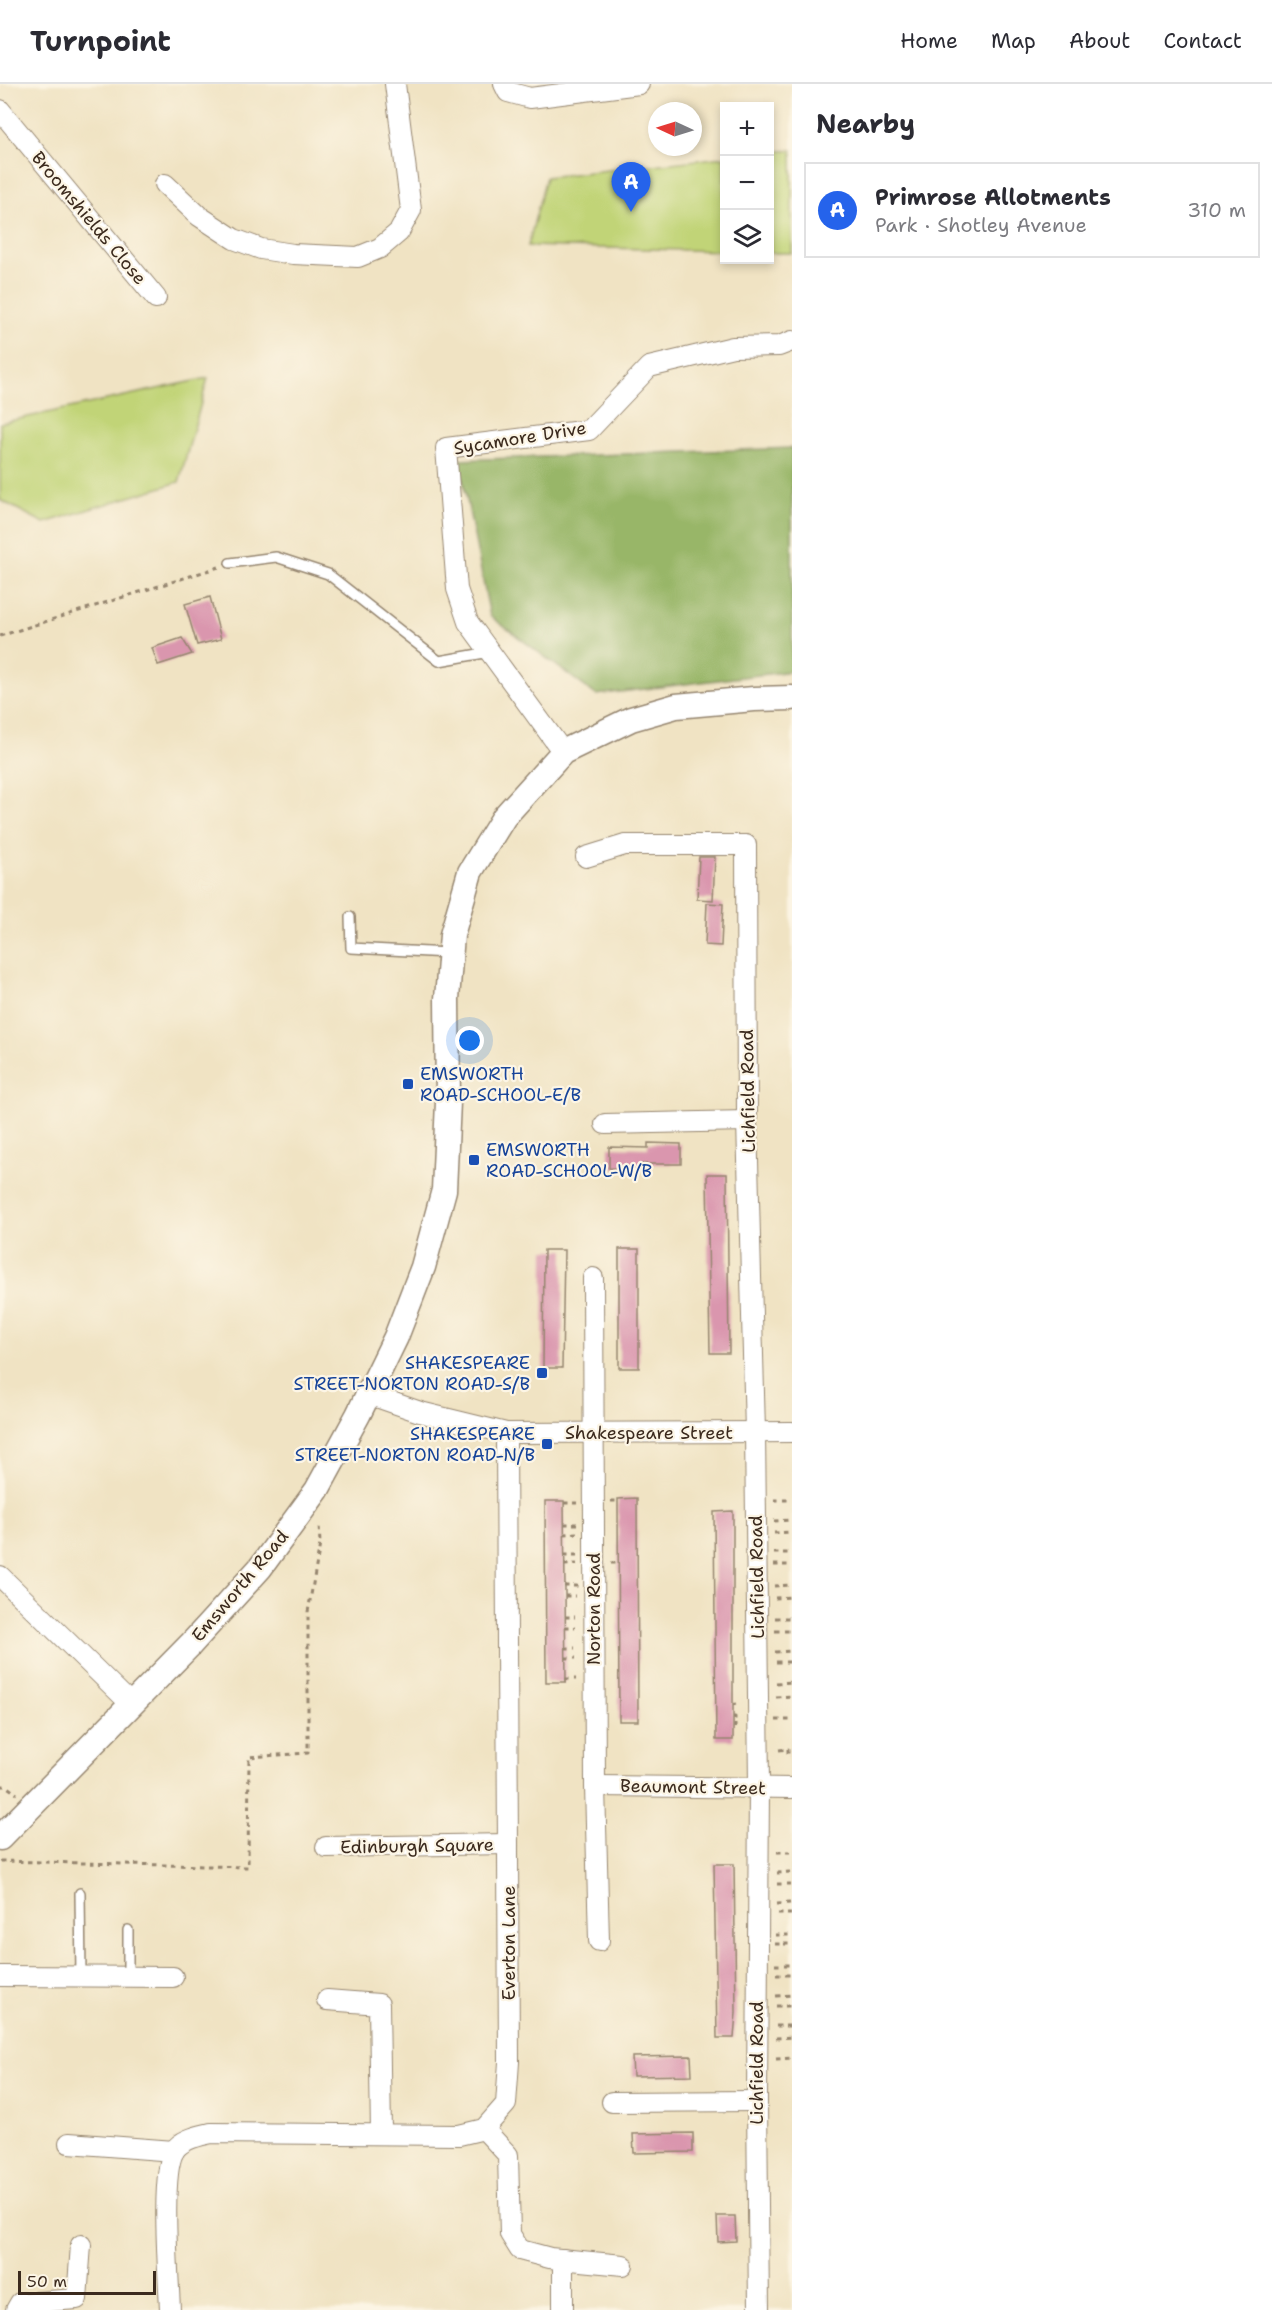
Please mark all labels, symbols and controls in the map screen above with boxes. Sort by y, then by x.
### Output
text: Turnpoint [30,22,171,60]
text: Home [900,27,958,55]
text: Map [991,27,1036,55]
text: About [1069,27,1130,55]
text: Contact [1163,27,1242,55]
north arrow [648,102,702,156]
map controls [720,102,774,264]
button: + [720,102,774,156]
text: Nearby [816,106,915,141]
street label: Broomshields Close [26,146,152,290]
button: − [720,156,774,210]
pin: A [612,162,650,212]
text: Primrose Allotments [875,183,1111,212]
text: A [830,197,845,223]
text: 310 m [1187,197,1246,223]
button: layers [720,210,774,264]
text: Park · Shotley Avenue [875,212,1087,238]
street label: Sycamore Drive [452,416,588,460]
your location [455,1026,484,1055]
street label: Lichfield Road [735,1029,761,1153]
place label: EMSWORTH ROAD-SCHOOL-E/B [420,1062,581,1107]
marker: EMSWORTH ROAD-SCHOOL-E/B [401,1077,415,1091]
place label: EMSWORTH ROAD-SCHOOL-W/B [486,1138,652,1183]
marker: EMSWORTH ROAD-SCHOOL-W/B [467,1153,481,1167]
place label: SHAKESPEARE STREET-NORTON ROAD-S/B [294,1351,530,1396]
marker: SHAKESPEARE STREET-NORTON ROAD-S/B [535,1366,549,1380]
street label: Shakespeare Street [565,1421,733,1445]
place label: SHAKESPEARE STREET-NORTON ROAD-N/B [295,1422,535,1467]
marker: SHAKESPEARE STREET-NORTON ROAD-N/B [540,1437,554,1451]
street label: Lichfield Road [744,1515,770,1639]
street label: Emsworth Road [186,1525,294,1647]
street label: Norton Road [582,1553,606,1665]
street label: Beaumont Street [620,1774,766,1800]
street label: Edinburgh Square [340,1833,494,1859]
street label: Everton Lane [497,1886,521,2000]
street label: Lichfield Road [745,2001,769,2125]
scale bar [18,2268,156,2296]
text: 50 m [27,2271,67,2292]

